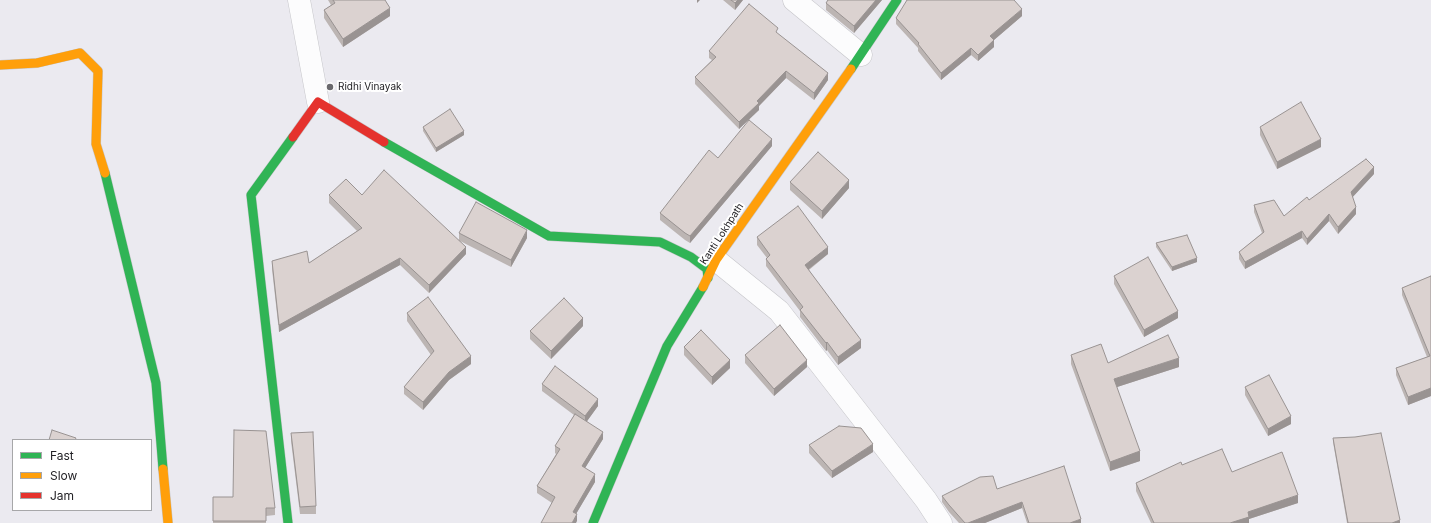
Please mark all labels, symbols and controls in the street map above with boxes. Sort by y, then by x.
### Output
place label: Ridhi Vinayak [338,81,402,93]
marker: Ridhi Vinayak [325,82,335,92]
street label: Kanti Lokhpath [698,201,746,267]
legend [12,439,152,511]
text: Fast [50,448,74,463]
text: Slow [50,468,77,483]
text: Jam [50,488,74,503]

